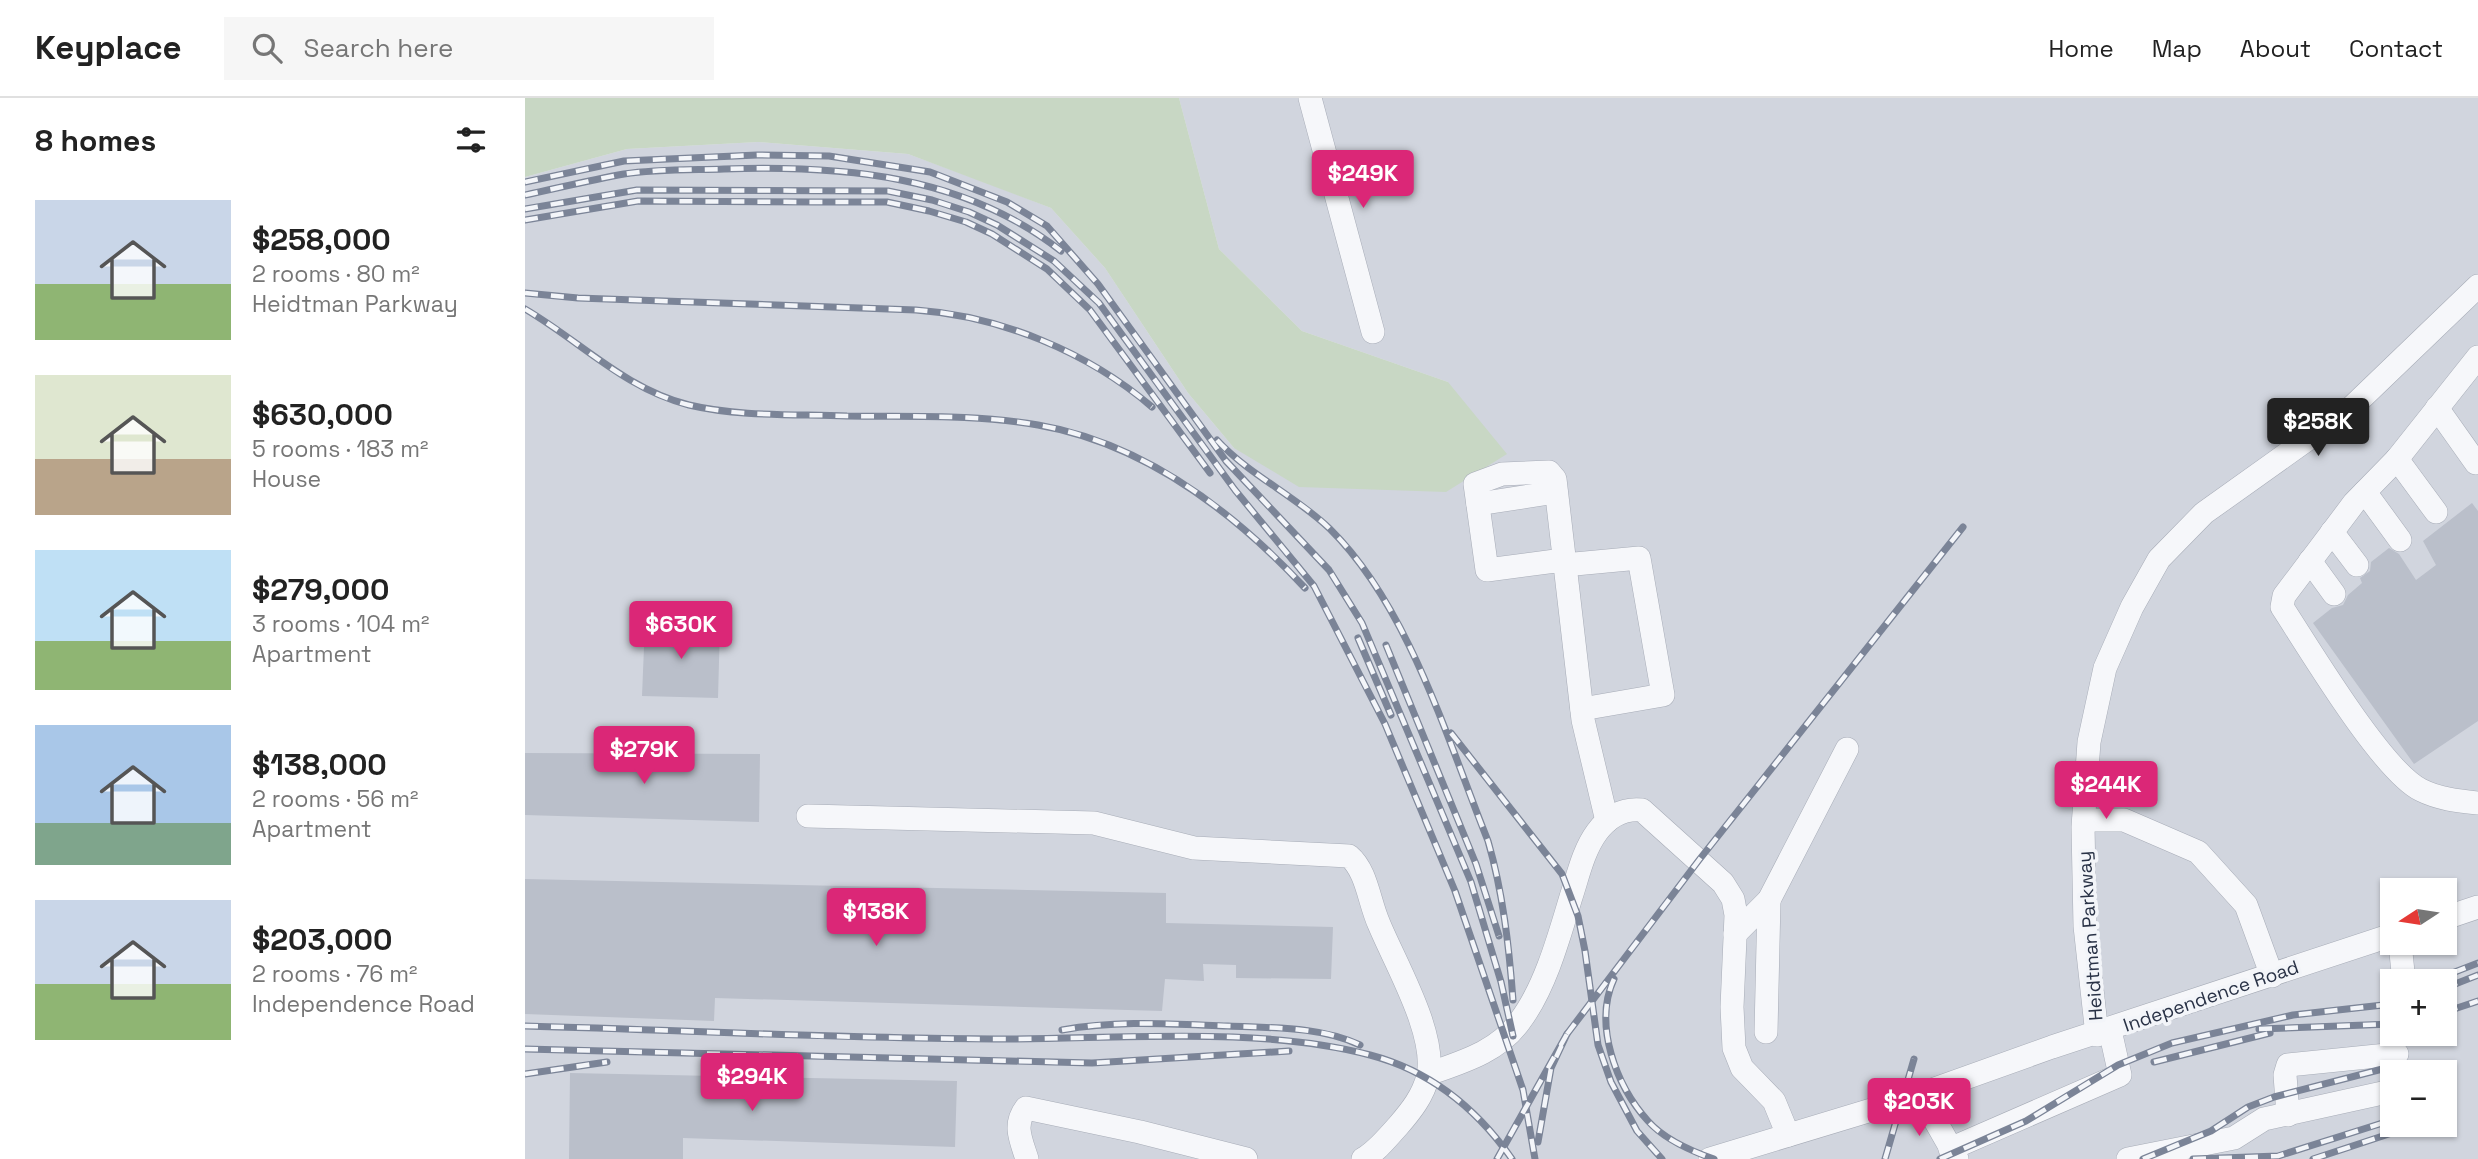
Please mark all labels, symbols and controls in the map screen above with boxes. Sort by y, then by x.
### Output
search box [224,17,714,80]
text: Keyplace [35,27,182,69]
icon: search [248,29,286,67]
text: Search here [304,31,453,65]
text: Home [2048,33,2114,64]
text: Map [2152,33,2202,64]
text: About [2240,33,2311,64]
text: Contact [2349,33,2443,64]
text: 8 homes [35,121,156,160]
icon: filters [452,121,490,159]
pin: $249K [1314,150,1412,210]
text: $249K [1328,158,1398,188]
text: $258,000 [252,220,391,259]
icon: home [91,228,175,312]
text: 2 rooms · 80 m² [252,259,420,289]
text: Heidtman Parkway [252,289,458,319]
text: $630,000 [252,395,393,434]
pin: $258K [2269,398,2367,458]
icon: home [91,403,175,487]
text: $258K [2283,406,2353,436]
text: 5 rooms · 183 m² [252,434,428,464]
text: House [252,464,321,494]
text: $279,000 [252,570,389,609]
icon: home [91,578,175,662]
pin: $630K [632,602,730,661]
text: 3 rooms · 104 m² [252,609,429,639]
text: $630K [645,609,717,639]
text: Apartment [252,639,372,669]
pin: $279K [595,726,693,786]
text: $279K [610,734,678,764]
text: $138,000 [252,745,387,784]
icon: home [91,753,175,837]
pin: $244K [2057,762,2155,821]
text: $244K [2071,769,2141,799]
text: 2 rooms · 56 m² [252,784,418,814]
text: Apartment [252,814,372,844]
street label: Heidtman Parkway [2072,850,2108,1022]
north arrow [2380,878,2457,956]
map controls [2380,878,2457,1137]
pin: $138K [827,888,925,948]
text: $138K [843,896,909,926]
text: $203,000 [252,920,392,959]
icon: home [91,928,175,1012]
street label: Independence Road [2120,954,2302,1038]
text: 2 rooms · 76 m² [252,959,417,989]
button: + [2380,969,2457,1046]
text: Independence Road [252,989,475,1019]
pin: $294K [703,1054,801,1113]
button: − [2380,1060,2457,1137]
text: $294K [717,1061,787,1091]
pin: $203K [1870,1079,1968,1138]
text: $203K [1884,1086,1954,1116]

